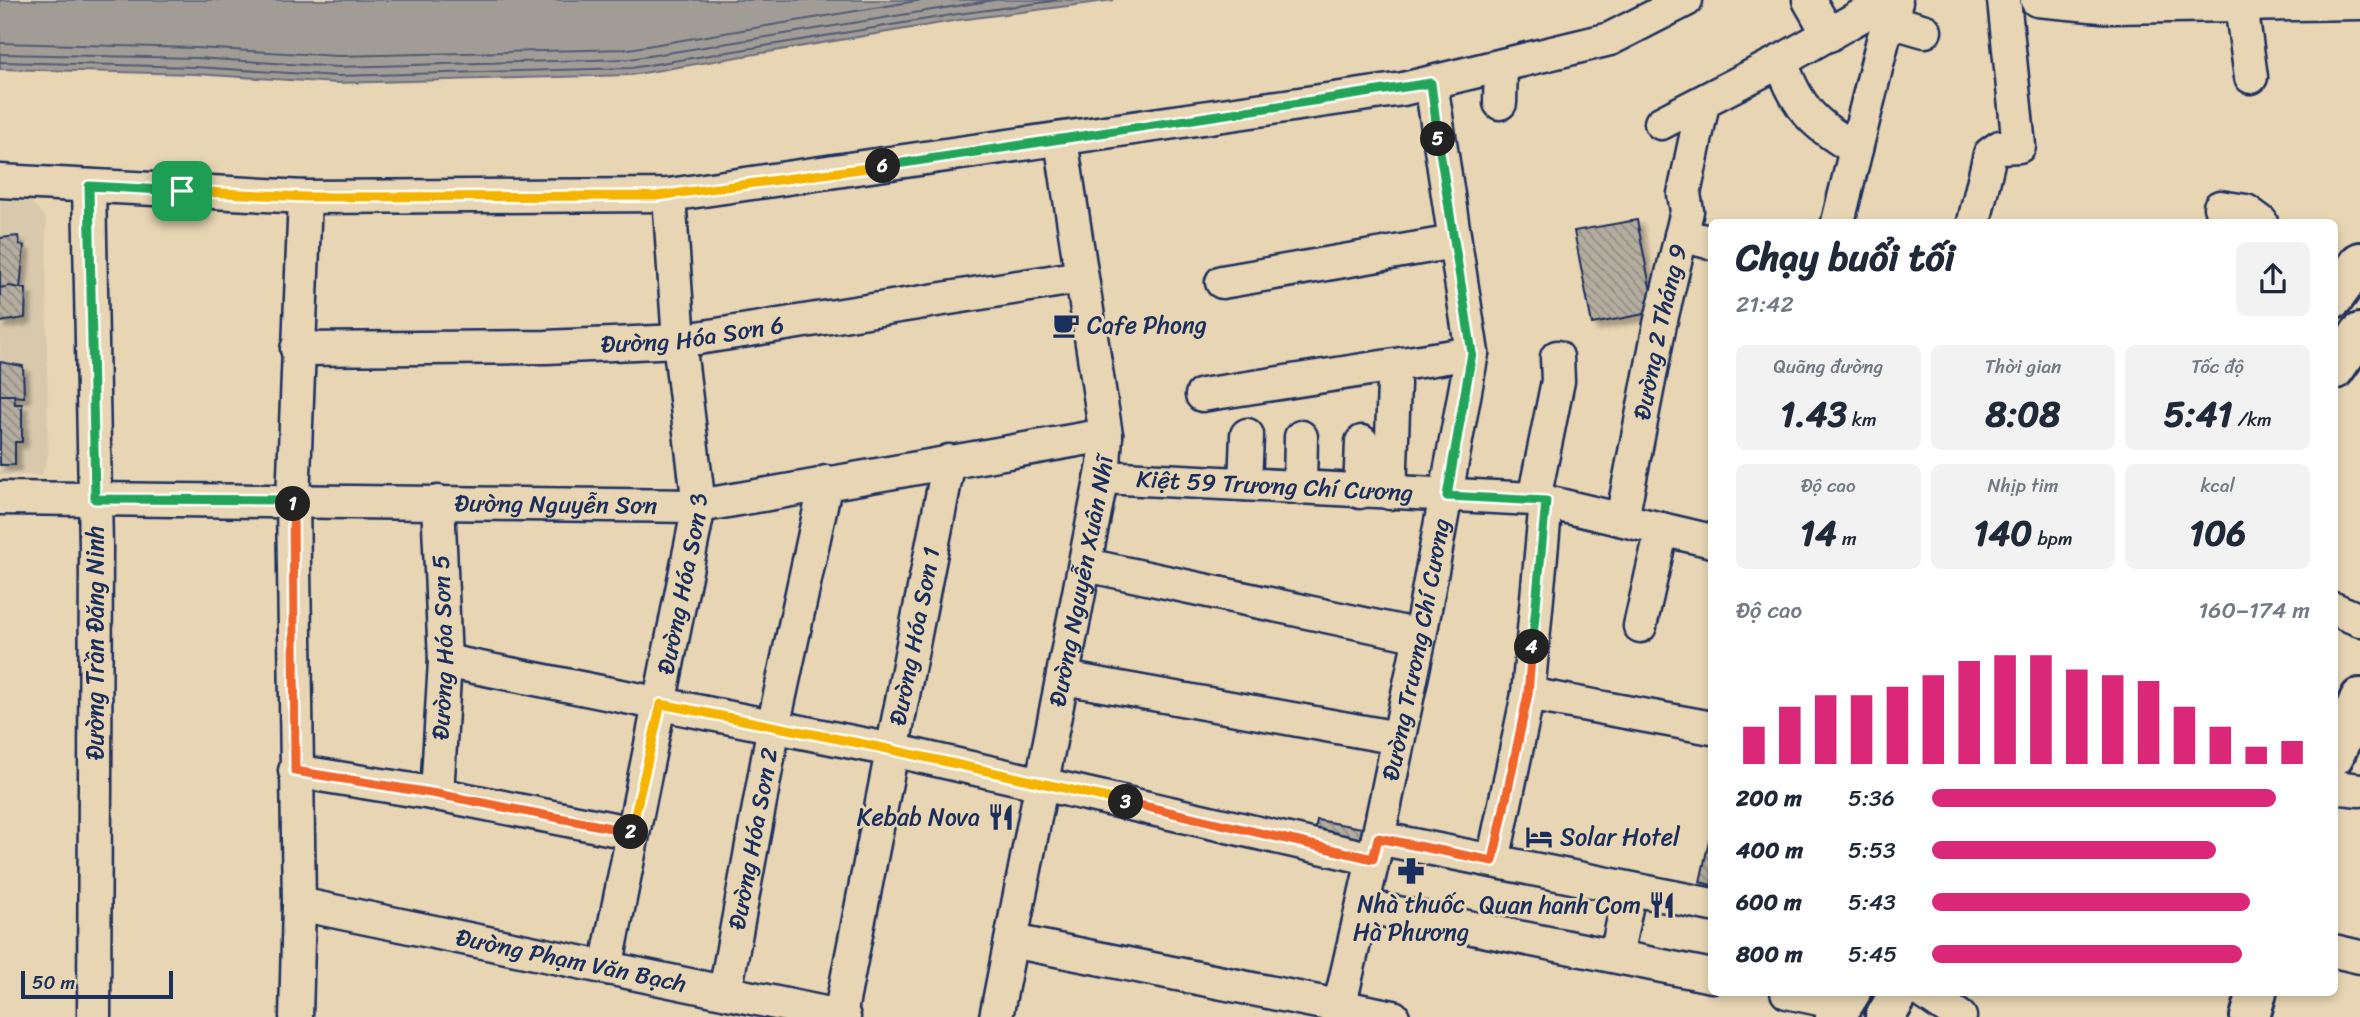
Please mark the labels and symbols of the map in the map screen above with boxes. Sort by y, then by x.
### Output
pin: 5 [1420,122,1456,156]
pin: 6 [866,148,900,184]
pin [152,161,212,221]
street label: Đường 2 Tháng 9 [1621,240,1699,423]
street label: Đường Hóa Sơn 6 [600,304,787,366]
place label: Cafe Phong [1087,304,1207,346]
cafe icon: Cafe Phong [1051,310,1081,340]
street label: Đường Nguyễn Xuân Nhĩ [1036,451,1126,710]
street label: Kiệt 59 Trương Chí Cương [1135,458,1414,514]
street label: Đường Nguyễn Sơn [454,482,658,527]
pin: 1 [276,486,310,522]
street label: Đường Hóa Sơn 3 [645,491,720,678]
street label: Đường Trương Chí Cương [1369,515,1462,784]
street label: Đường Trần Đăng Ninh [74,526,116,760]
street label: Đường Hóa Sơn 1 [877,543,953,729]
street label: Đường Hóa Sơn 5 [419,554,466,741]
pin: 4 [1514,630,1550,664]
street label: Đường Hóa Sơn 2 [716,744,791,933]
pin: 3 [1108,784,1144,820]
place label: Kebab Nova [857,796,980,838]
restaurant icon: Kebab Nova [986,802,1016,832]
pin: 2 [614,814,648,850]
place label: Solar Hotel [1560,816,1681,858]
hotel icon: Solar Hotel [1524,822,1554,852]
pharmacy icon: Nhà thuốc Hà Phương [1396,856,1426,886]
place label: Nhà thuốc Hà Phương [1353,883,1469,953]
place label: Quan hanh Com [1479,884,1641,926]
restaurant icon: Quan hanh Com [1647,890,1677,920]
street label: Đường Phạm Văn Bạch [452,916,690,1005]
scale bar [21,968,173,1000]

